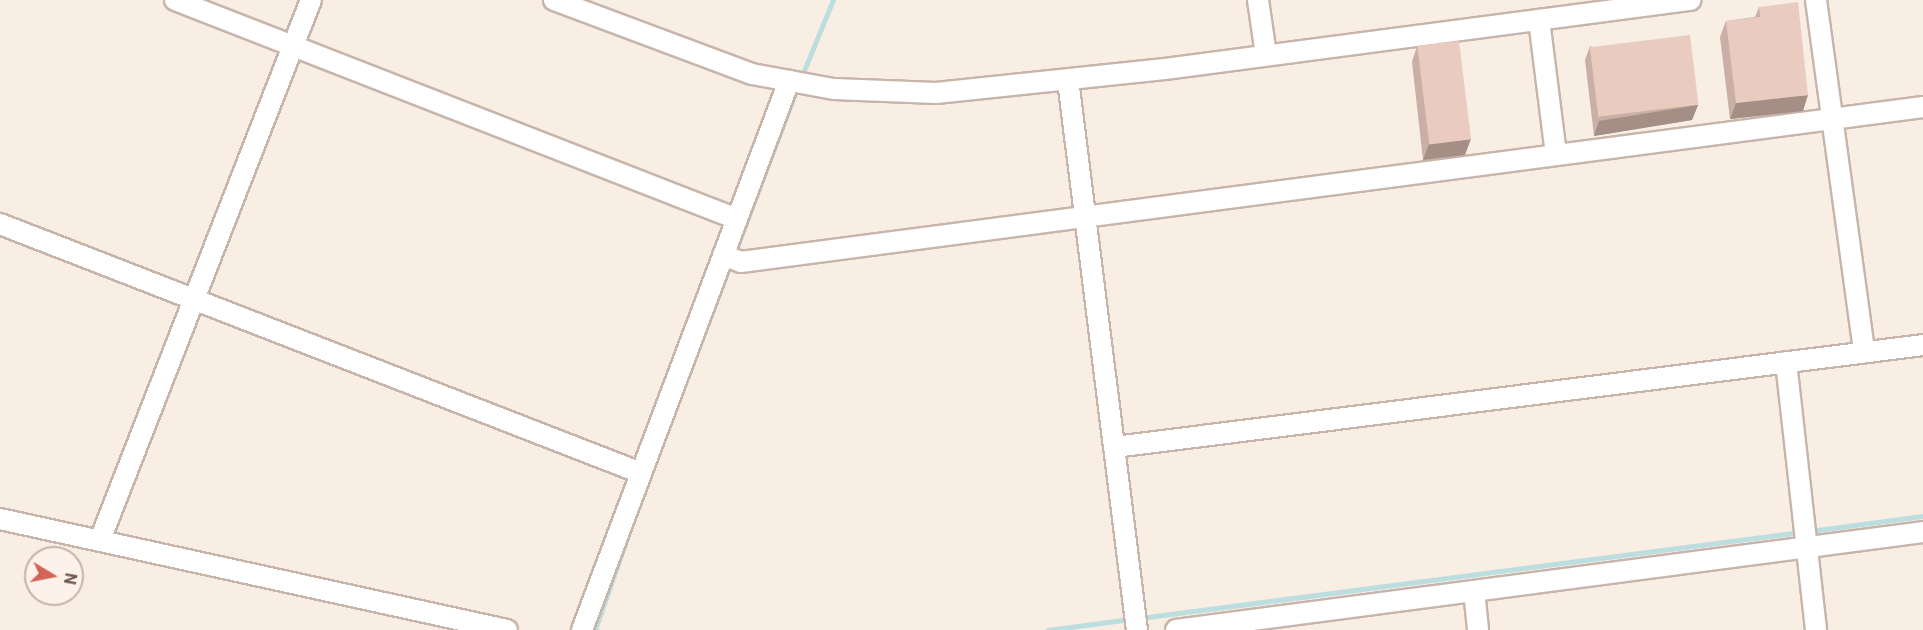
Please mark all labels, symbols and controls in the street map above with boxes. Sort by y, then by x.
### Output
north arrow [24,546,84,606]
text: N [60,572,81,586]

